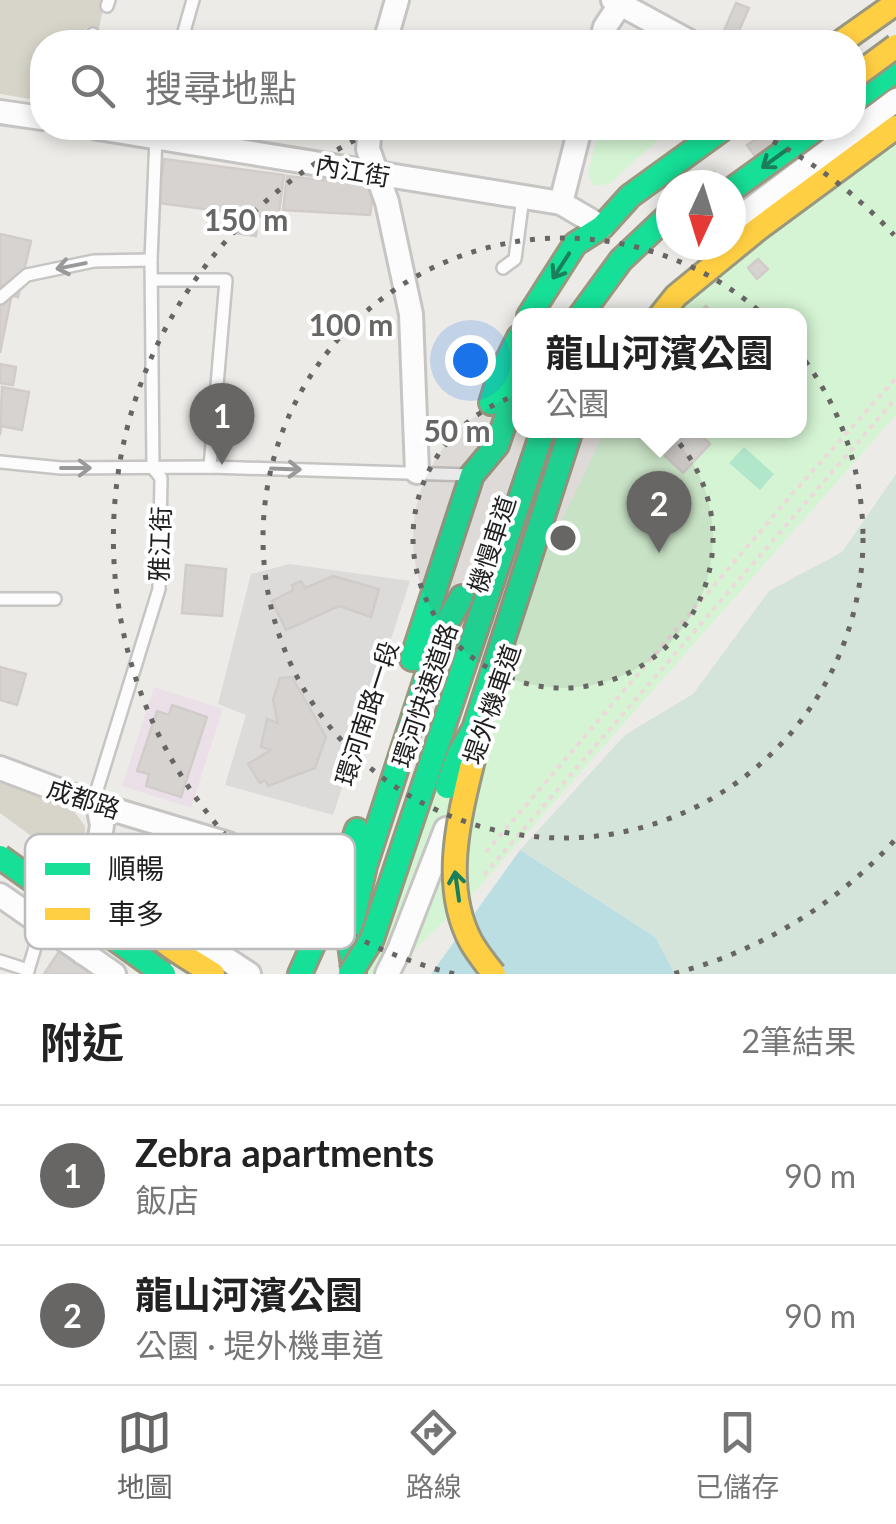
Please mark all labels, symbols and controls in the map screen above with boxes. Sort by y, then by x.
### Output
search box [30,30,866,140]
icon: search [65,58,120,113]
text: 搜尋地點 [145,64,297,110]
one-way arrow [761,148,788,169]
street label: 內江街 [313,149,393,191]
north arrow [656,170,746,260]
text: 150 m [204,201,288,237]
one-way arrow [550,251,571,280]
one-way arrow [56,257,88,276]
text: 100 m [309,306,393,342]
popup [512,308,807,438]
text: 龍山河濱公園 [545,329,774,375]
your location [445,335,496,386]
pin: 1 [190,382,254,465]
text: 公園 [545,383,610,422]
text: 50 m [423,412,491,448]
one-way arrow [60,458,92,478]
one-way arrow [269,459,301,478]
pin: 2 [626,470,692,553]
street label: 機慢車道 [461,492,521,596]
street label: 雅江街 [143,506,175,582]
centre of rings [545,520,581,556]
street label: 環河快速道路 [385,619,463,771]
street label: 環河南路一段 [329,637,403,789]
street label: 堤外機車道 [456,640,526,768]
street label: 成都路 [44,772,124,824]
legend [25,834,355,949]
text: 順暢 [108,851,164,885]
one-way arrow [448,870,466,903]
text: 車多 [108,896,164,930]
text: 附近 [40,1017,124,1067]
text: 2筆結果 [741,1021,856,1060]
text: Zebra apartments [135,1129,434,1175]
text: 1 [63,1156,82,1195]
text: 90 m [784,1156,856,1195]
text: 飯店 [135,1180,199,1219]
text: 龍山河濱公園 [135,1271,363,1317]
text: 2 [63,1296,82,1335]
text: 90 m [784,1296,856,1335]
text: 公園 · 堤外機車道 [135,1325,384,1364]
tab: 地圖 [117,1405,173,1505]
tab: 路線 [406,1405,462,1505]
tab: 已儲存 [695,1405,779,1505]

